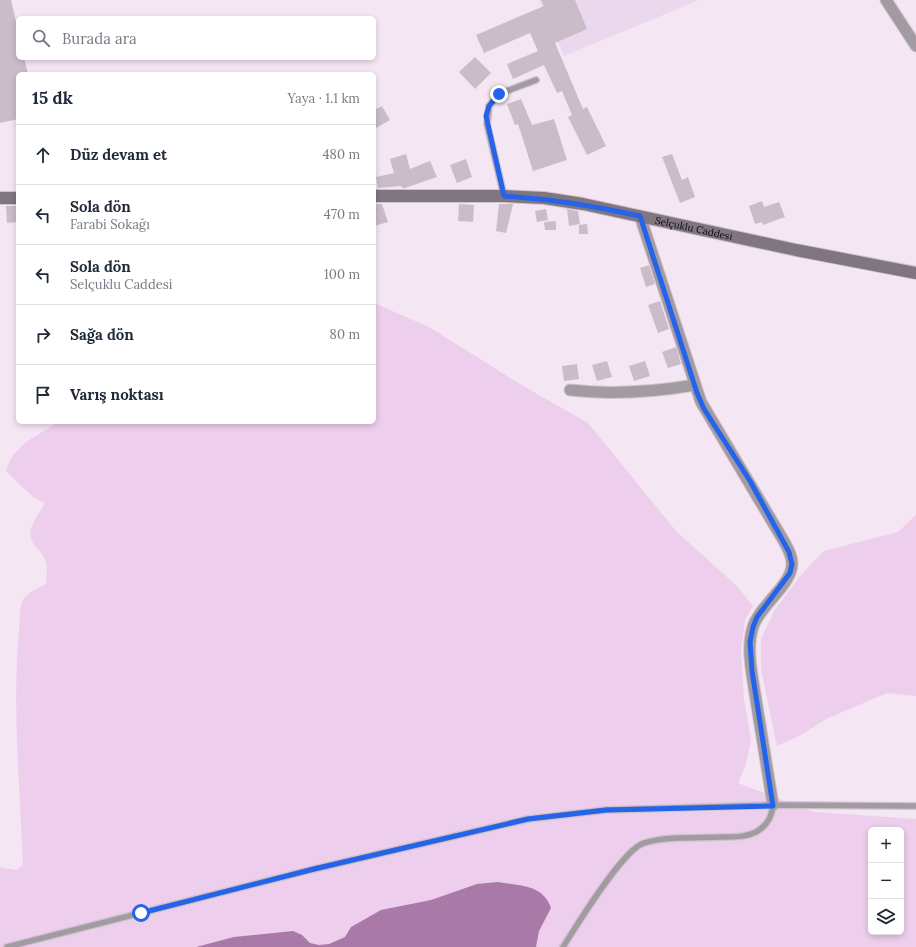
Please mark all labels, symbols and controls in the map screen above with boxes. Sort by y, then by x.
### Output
search box [16,16,376,60]
icon: search [30,27,52,49]
text: Burada ara [62,29,137,48]
route end [490,85,508,103]
text: 15 dk [32,87,73,109]
text: Yaya · 1.1 km [287,90,360,107]
icon: ahead [32,144,54,166]
text: Düz devam et [70,145,167,164]
text: 480 m [323,146,360,163]
text: Sola dön [70,197,131,216]
icon: left [32,204,54,226]
text: 470 m [324,206,360,223]
street label: Selçuklu Caddesi [654,213,734,243]
text: Farabi Sokağı [70,216,150,233]
text: Sola dön [70,257,131,276]
icon: left [32,264,54,286]
text: 100 m [324,266,360,283]
text: Selçuklu Caddesi [70,276,172,293]
icon: right [32,324,54,346]
text: Sağa dön [70,325,134,344]
text: 80 m [330,326,360,343]
icon: arrive [32,384,54,406]
text: Varış noktası [70,385,164,404]
map controls [868,827,904,935]
button: + [868,827,904,863]
button: − [868,863,904,899]
button: layers [868,899,904,935]
route start [132,904,150,922]

